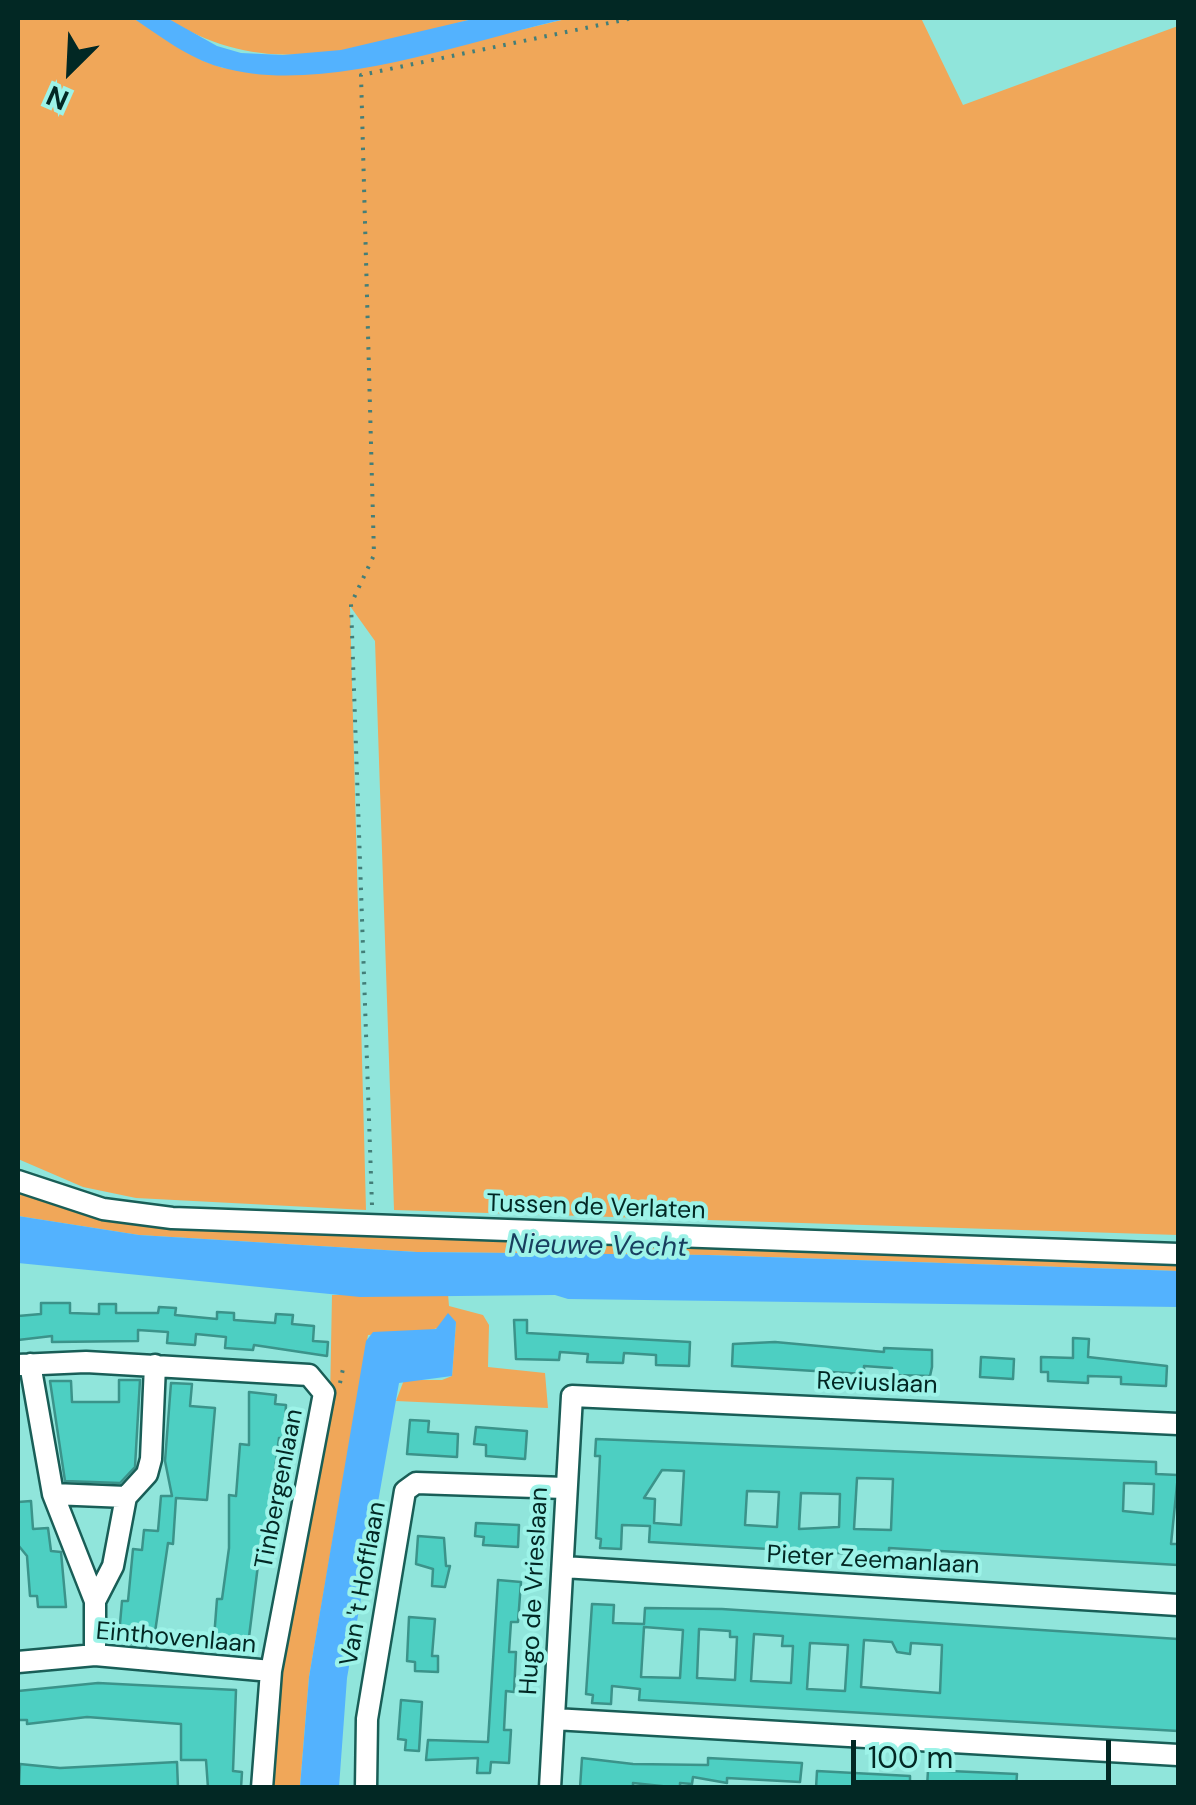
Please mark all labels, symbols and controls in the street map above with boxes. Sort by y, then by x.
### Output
north arrow [20,20,120,120]
text: N [41,77,74,119]
street label: Tussen de Verlaten [486,1189,706,1227]
water label: Nieuwe Vecht [508,1229,688,1265]
street label: Reviuslaan [816,1367,938,1401]
street label: Tinbergenlaan [250,1406,310,1572]
street label: Hugo de Vrieslaan [515,1486,555,1696]
street label: Van 't Hofflaan [335,1499,393,1669]
street label: Pieter Zeemanlaan [766,1540,980,1582]
street label: Einthovenlaan [94,1617,258,1661]
scale bar [856,1720,1116,1782]
text: 100 m [868,1738,953,1777]

